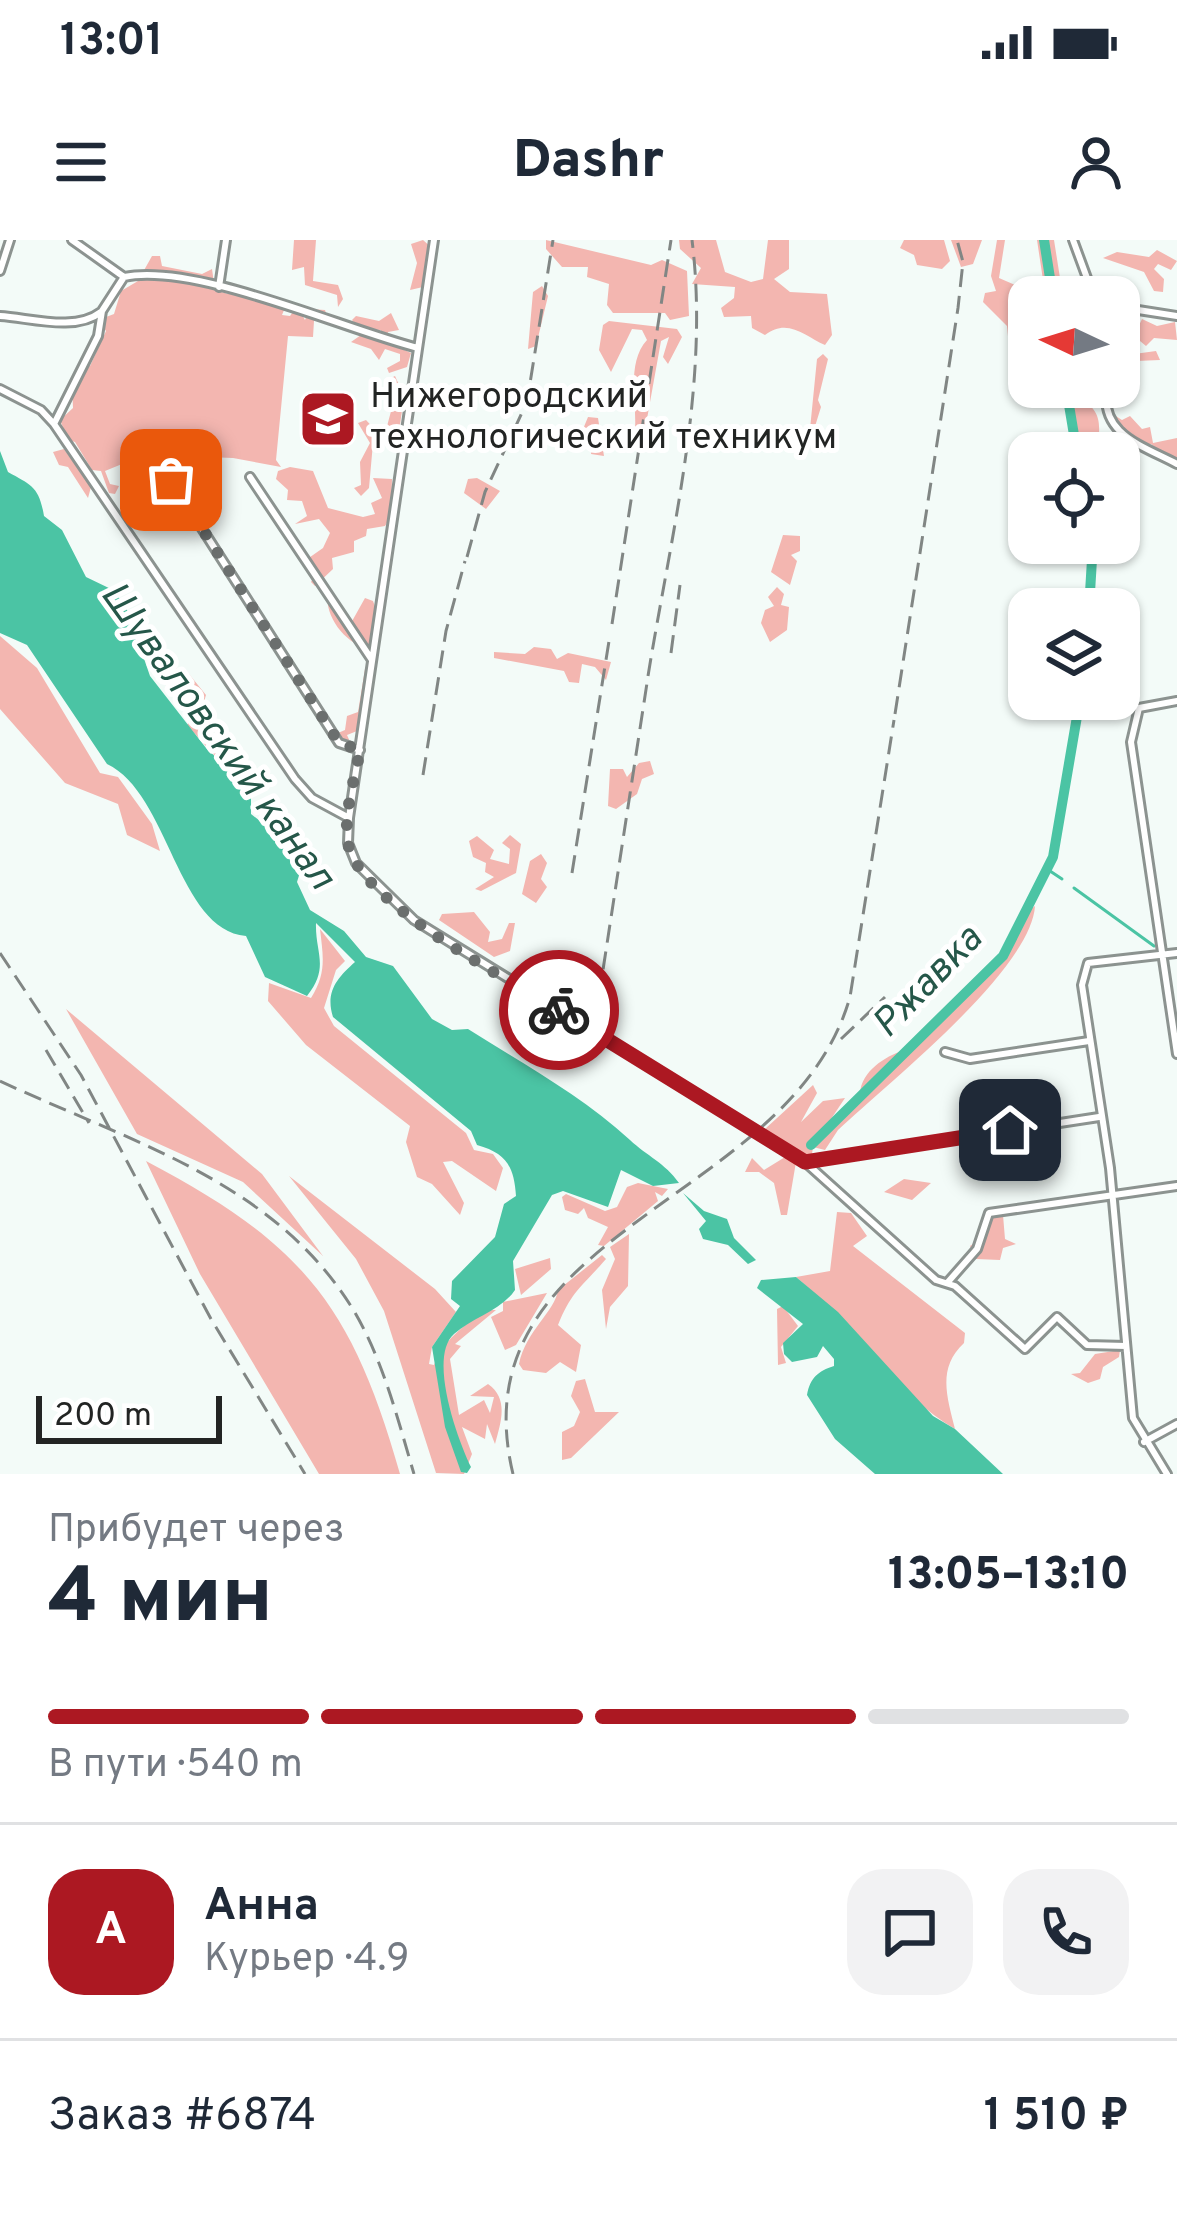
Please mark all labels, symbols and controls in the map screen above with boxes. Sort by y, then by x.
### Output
text: 13:01 [60,14,164,71]
text: Dashr [513,128,664,197]
icon: menu [48,129,114,195]
icon: person [1063,129,1129,195]
north arrow [1008,276,1140,408]
map controls [1008,276,1140,720]
place label: Нижегородский технологический техникум [370,375,837,462]
school or university icon: Нижегородский технологический техникум [297,388,359,450]
pin [120,429,222,531]
button: locate [1008,432,1140,564]
icon: bag [138,447,204,513]
water label: Шуваловский канал [88,573,344,901]
button: layers [1008,588,1140,720]
water label: Ржавка [863,916,995,1050]
courier [499,950,619,1070]
icon: bike [526,977,592,1043]
pin [959,1079,1061,1181]
icon: home [977,1097,1043,1163]
scale bar [36,1390,222,1443]
text: 200 m [54,1396,152,1438]
text: Прибудет через [48,1507,345,1556]
text: 13:05–13:10 [888,1548,1129,1605]
text: 4 мин [48,1551,273,1650]
text: В пути · 540 m [48,1742,303,1791]
button: chat [847,1869,973,1995]
button: phone [1003,1869,1129,1995]
text: Анна [204,1879,319,1936]
text: А [95,1903,127,1960]
text: Курьер · 4.9 [204,1936,410,1985]
text: Заказ #6874 [48,2089,316,2146]
text: 1 510 ₽ [984,2089,1129,2146]

